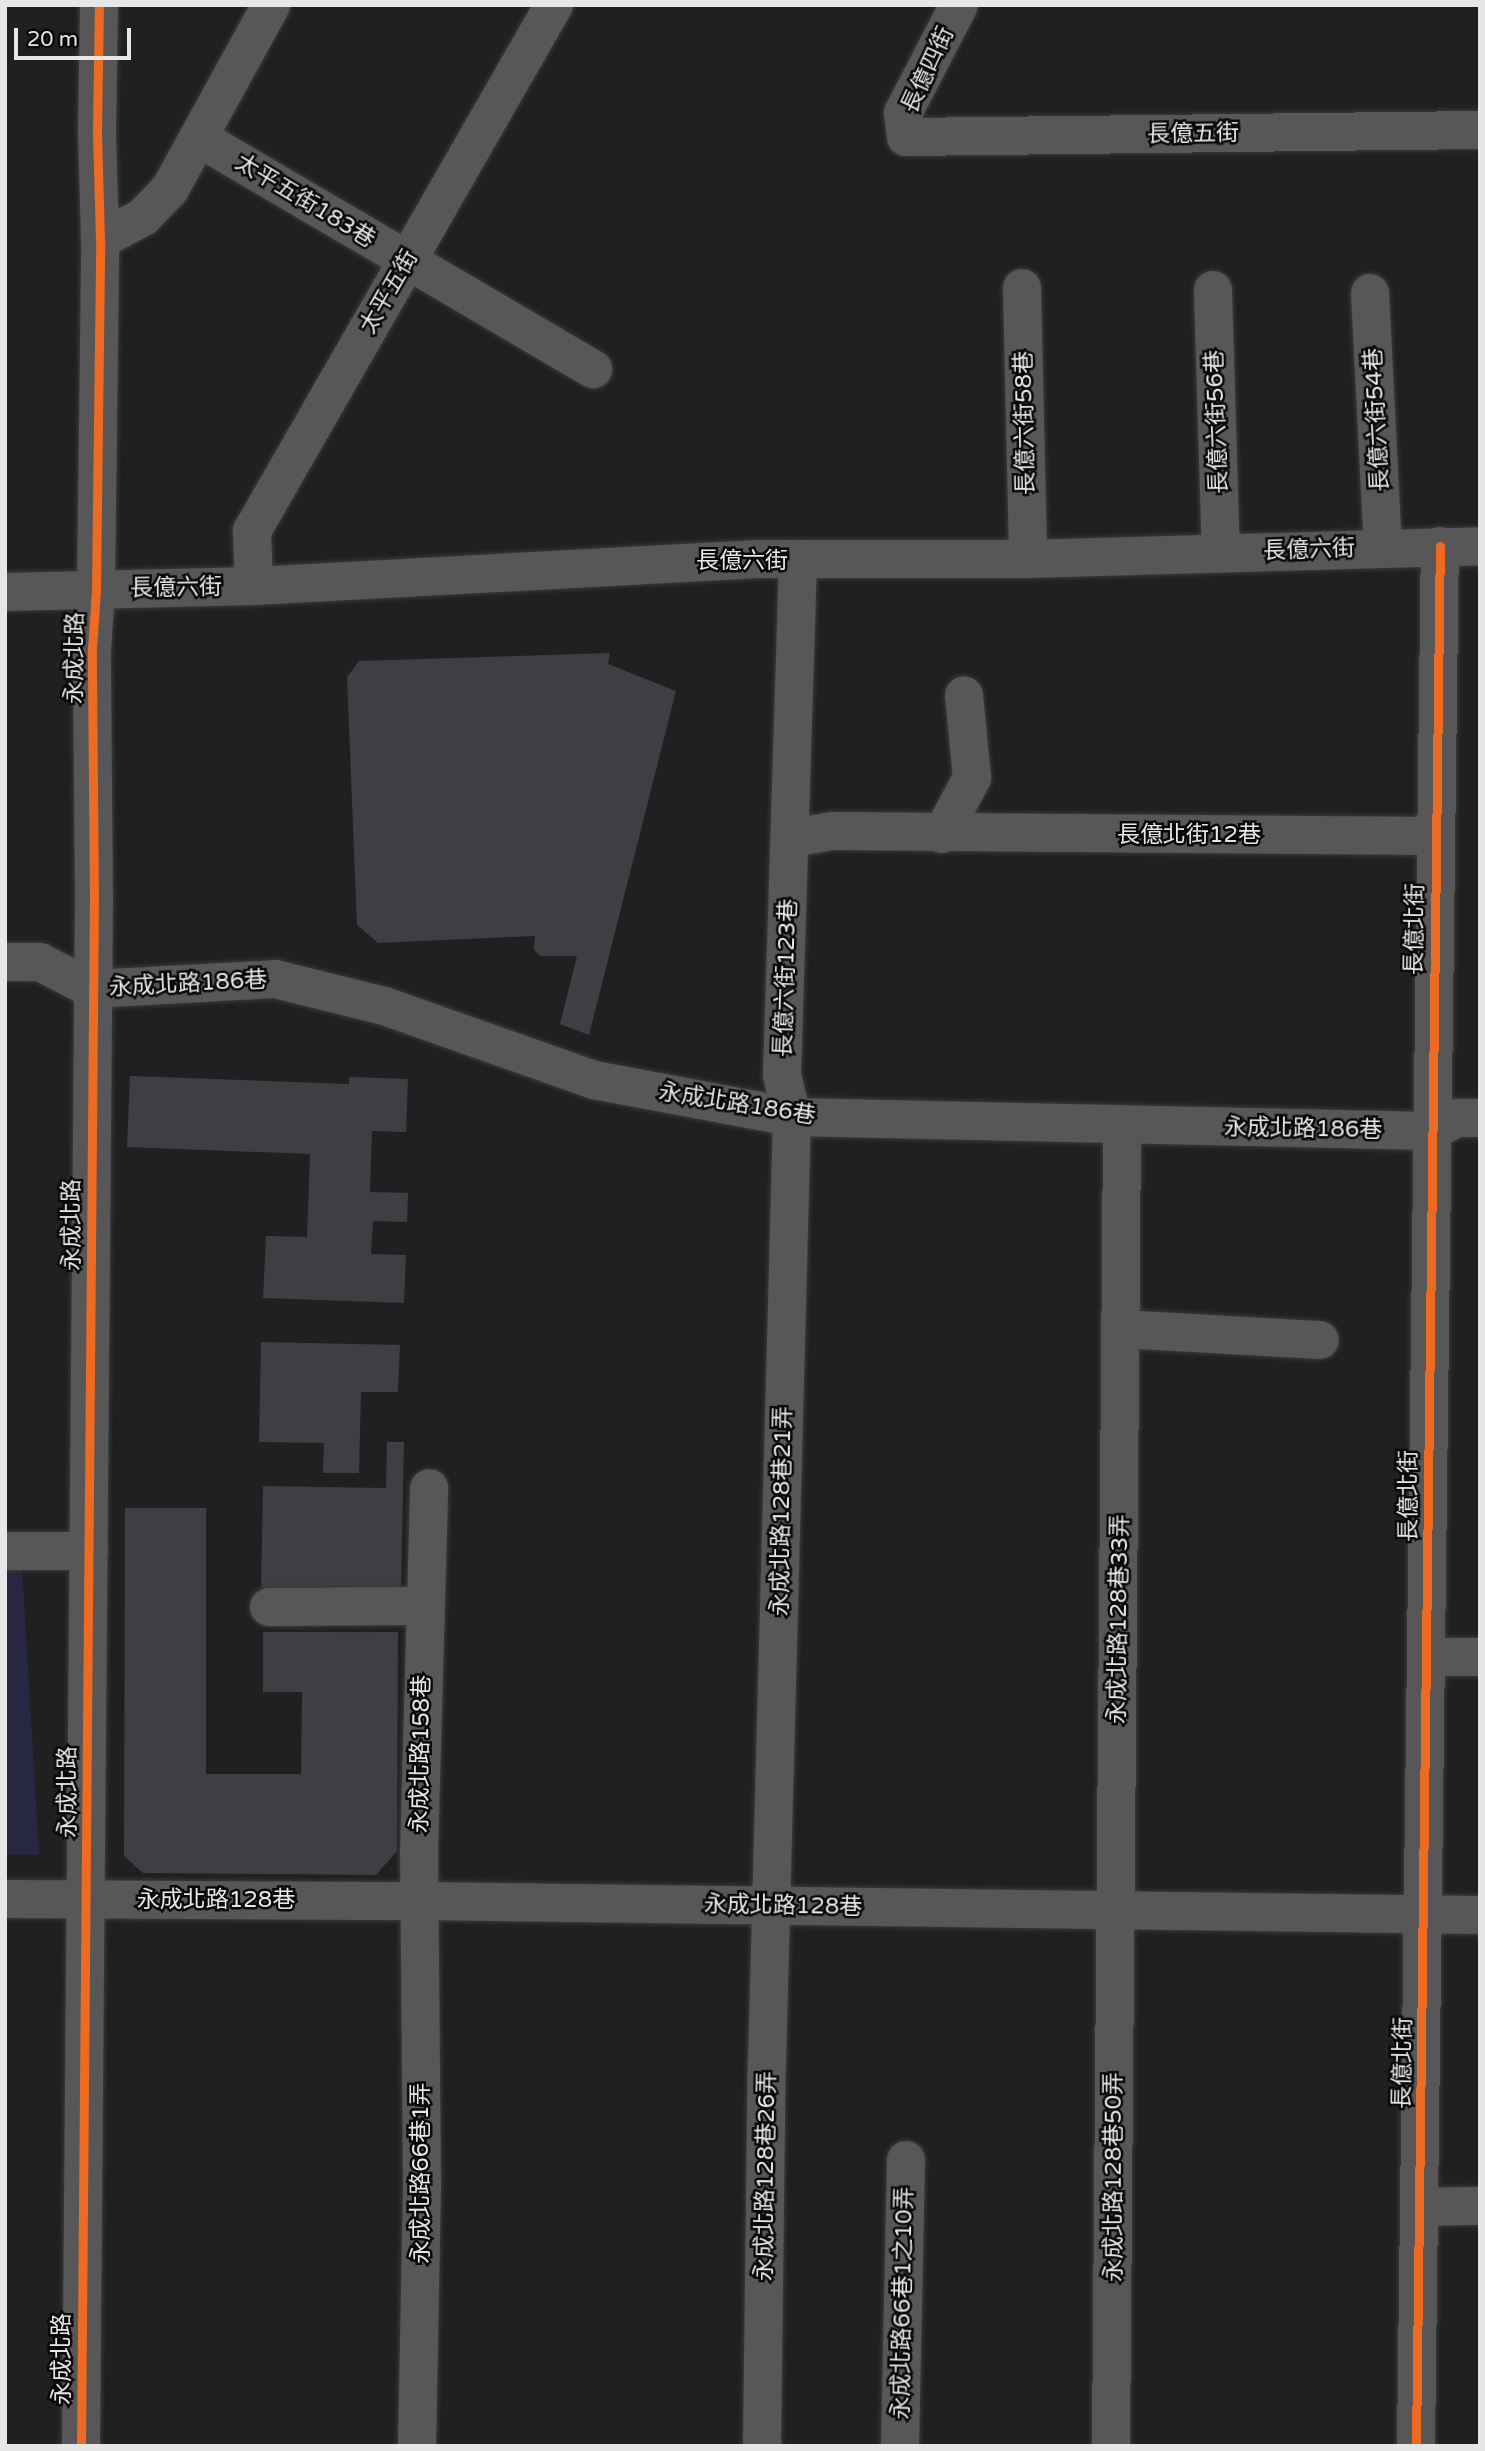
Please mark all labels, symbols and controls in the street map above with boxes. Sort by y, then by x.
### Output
scale bar [18,14,135,58]
street label: 長億四街 [896,22,960,118]
text: 20 m [27,27,78,52]
street label: 長億五街 [1147,119,1239,149]
street label: 太平五街183巷 [230,148,380,254]
street label: 太平五街 [354,245,424,339]
street label: 長億六街54巷 [1359,347,1395,493]
street label: 長億六街56巷 [1201,350,1233,494]
street label: 長億六街58巷 [1010,351,1040,495]
street label: 長億六街 [1263,535,1355,565]
street label: 長億六街 [696,547,788,575]
street label: 長億六街 [130,573,222,603]
street label: 永成北路 [60,612,90,704]
street label: 長億北街12巷 [1117,821,1261,849]
street label: 長億北街 [1400,883,1430,975]
street label: 長億六街123巷 [769,898,803,1058]
street label: 永成北路186巷 [108,966,268,1002]
street label: 永成北路186巷 [657,1078,817,1130]
street label: 永成北路186巷 [1224,1114,1382,1144]
street label: 永成北路 [58,1179,86,1271]
street label: 永成北路128巷21弄 [766,1406,798,1616]
street label: 長億北街 [1395,1450,1423,1542]
street label: 永成北路128巷33弄 [1103,1514,1135,1724]
street label: 永成北路158巷 [406,1675,436,1833]
street label: 永成北路 [54,1746,82,1838]
street label: 永成北路128巷 [137,1886,295,1914]
street label: 永成北路128巷 [704,1891,862,1921]
street label: 長億北街 [1388,2017,1418,2109]
street label: 永成北路128巷26弄 [750,2071,782,2281]
street label: 永成北路128巷50弄 [1100,2072,1128,2282]
street label: 永成北路66巷1弄 [407,2082,435,2264]
street label: 永成北路66巷1之10弄 [887,2186,919,2420]
street label: 永成北路 [48,2313,76,2405]

